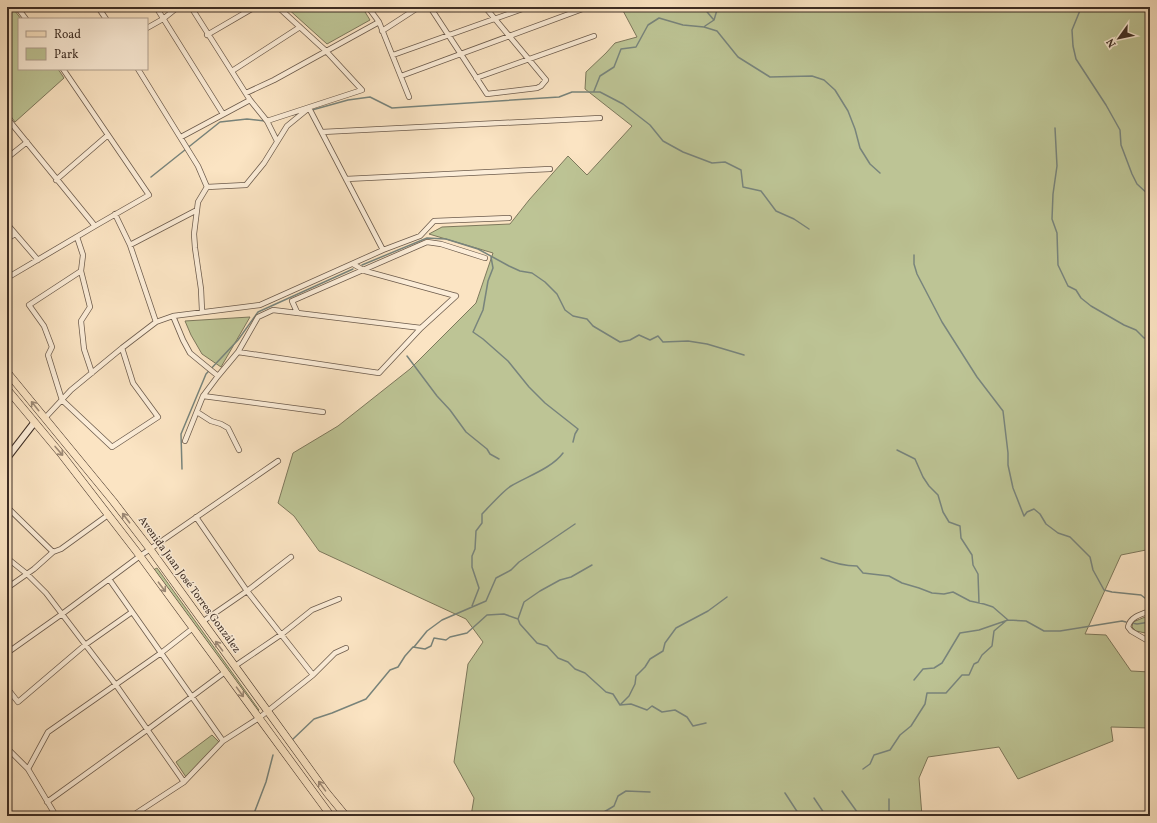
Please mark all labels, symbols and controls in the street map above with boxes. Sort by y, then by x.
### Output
legend [18,18,148,70]
north arrow [1099,18,1139,58]
text: Road [54,27,81,43]
text: N [1103,35,1120,50]
text: Park [54,47,79,63]
one-way arrow [31,401,39,412]
one-way arrow [54,446,63,456]
one-way arrow [122,513,130,524]
street label: Avenida Juan José Torres González [134,514,244,657]
one-way arrow [158,582,167,593]
one-way arrow [215,640,224,651]
one-way arrow [236,686,244,697]
one-way arrow [317,780,326,791]

